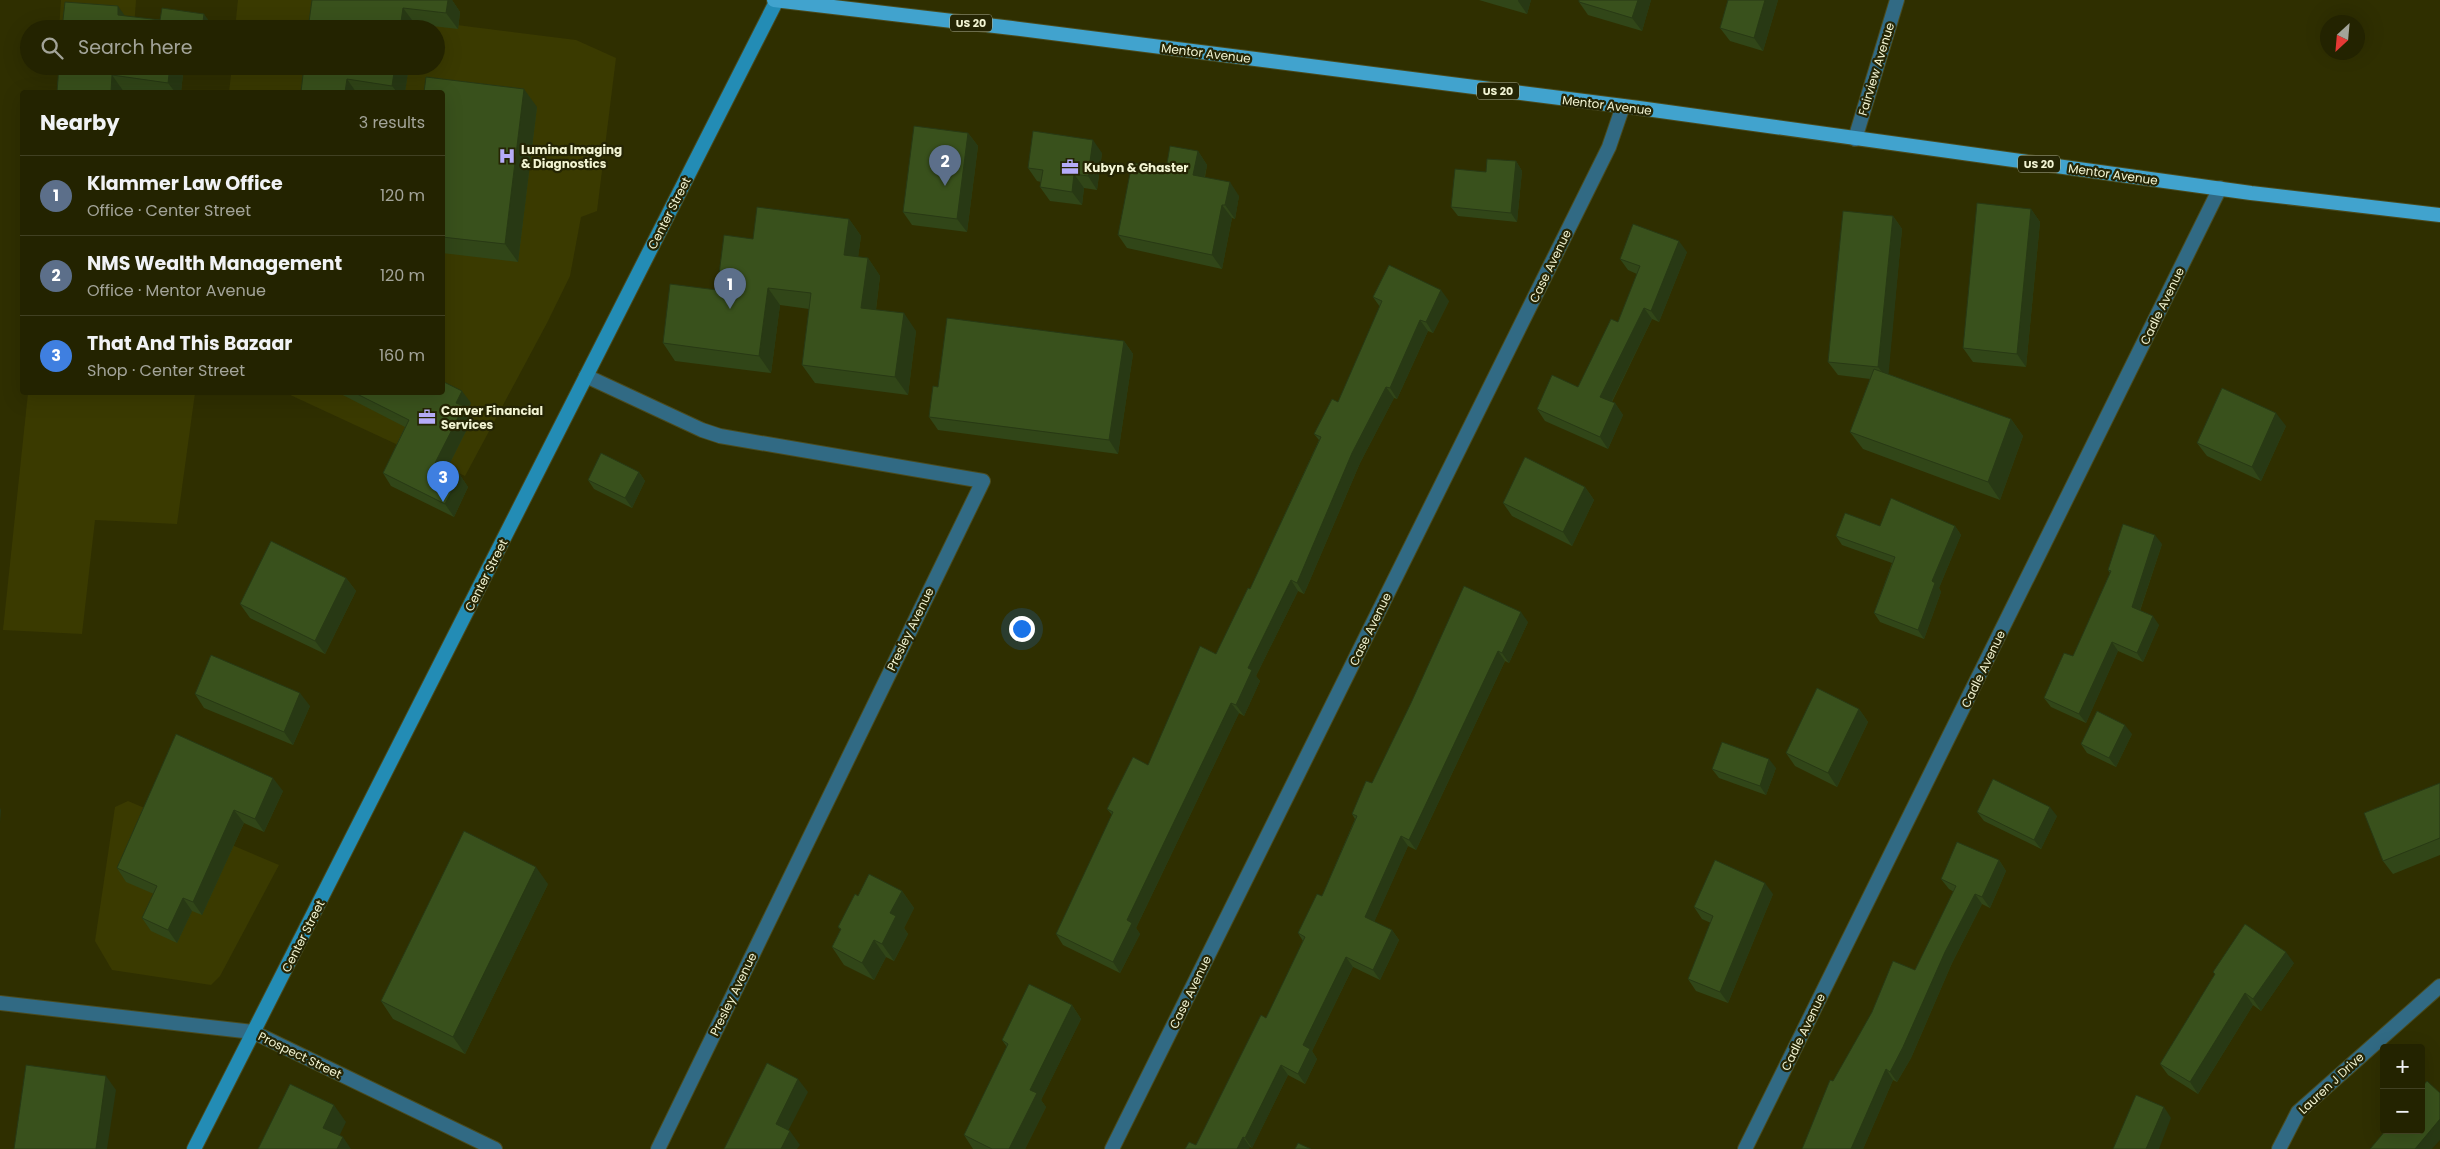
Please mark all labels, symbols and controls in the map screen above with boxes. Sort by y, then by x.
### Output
road number: US 20 [950,14,992,32]
north arrow [2320,15,2365,60]
search box [20,20,445,75]
street label: Fairview Avenue [1854,20,1898,118]
icon: search [38,34,66,62]
text: Search here [78,34,192,61]
street label: Mentor Avenue [1160,39,1252,67]
road number: US 20 [1477,82,1519,100]
street label: Mentor Avenue [1561,91,1653,119]
text: Nearby [40,108,120,137]
text: 3 results [359,111,425,134]
place label: Lumina Imaging & Diagnostics [521,141,622,172]
pin: 2 [929,145,961,186]
hospital icon: Lumina Imaging & Diagnostics [497,146,517,166]
road number: US 20 [2018,156,2060,172]
office icon: Kubyn & Ghaster [1060,157,1080,177]
place label: Kubyn & Ghaster [1084,159,1188,176]
street label: Mentor Avenue [2067,159,2159,189]
text: Klammer Law Office [87,170,283,197]
street label: Center Street [643,174,695,252]
text: 1 [53,184,59,207]
text: 120 m [380,184,425,207]
text: Office · Center Street [87,199,251,222]
street label: Case Avenue [1525,227,1575,305]
text: NMS Wealth Management [87,250,342,277]
text: 2 [51,264,61,287]
text: 120 m [380,264,425,287]
street label: Cadle Avenue [2136,264,2188,348]
pin: 1 [714,268,746,309]
text: Office · Mentor Avenue [87,279,266,302]
text: That And This Bazaar [87,330,292,357]
text: 3 [51,344,61,367]
text: 160 m [379,344,425,367]
text: Shop · Center Street [87,359,245,382]
place label: Carver Financial Services [441,402,543,433]
office icon: Carver Financial Services [417,407,437,427]
pin: 3 [427,461,459,502]
street label: Center Street [460,536,512,614]
street label: Presley Avenue [883,585,937,673]
street label: Case Avenue [1345,590,1395,668]
your location [1009,616,1035,642]
street label: Cadle Avenue [1957,627,2009,711]
street label: Center Street [277,897,329,975]
street label: Presley Avenue [706,950,760,1038]
street label: Case Avenue [1165,953,1215,1031]
street label: Cadle Avenue [1777,990,1829,1074]
street label: Prospect Street [255,1027,345,1083]
map controls [2380,1044,2425,1134]
button: + [2380,1044,2425,1089]
street label: Lauren J Drive [2295,1048,2367,1118]
button: − [2380,1089,2425,1134]

